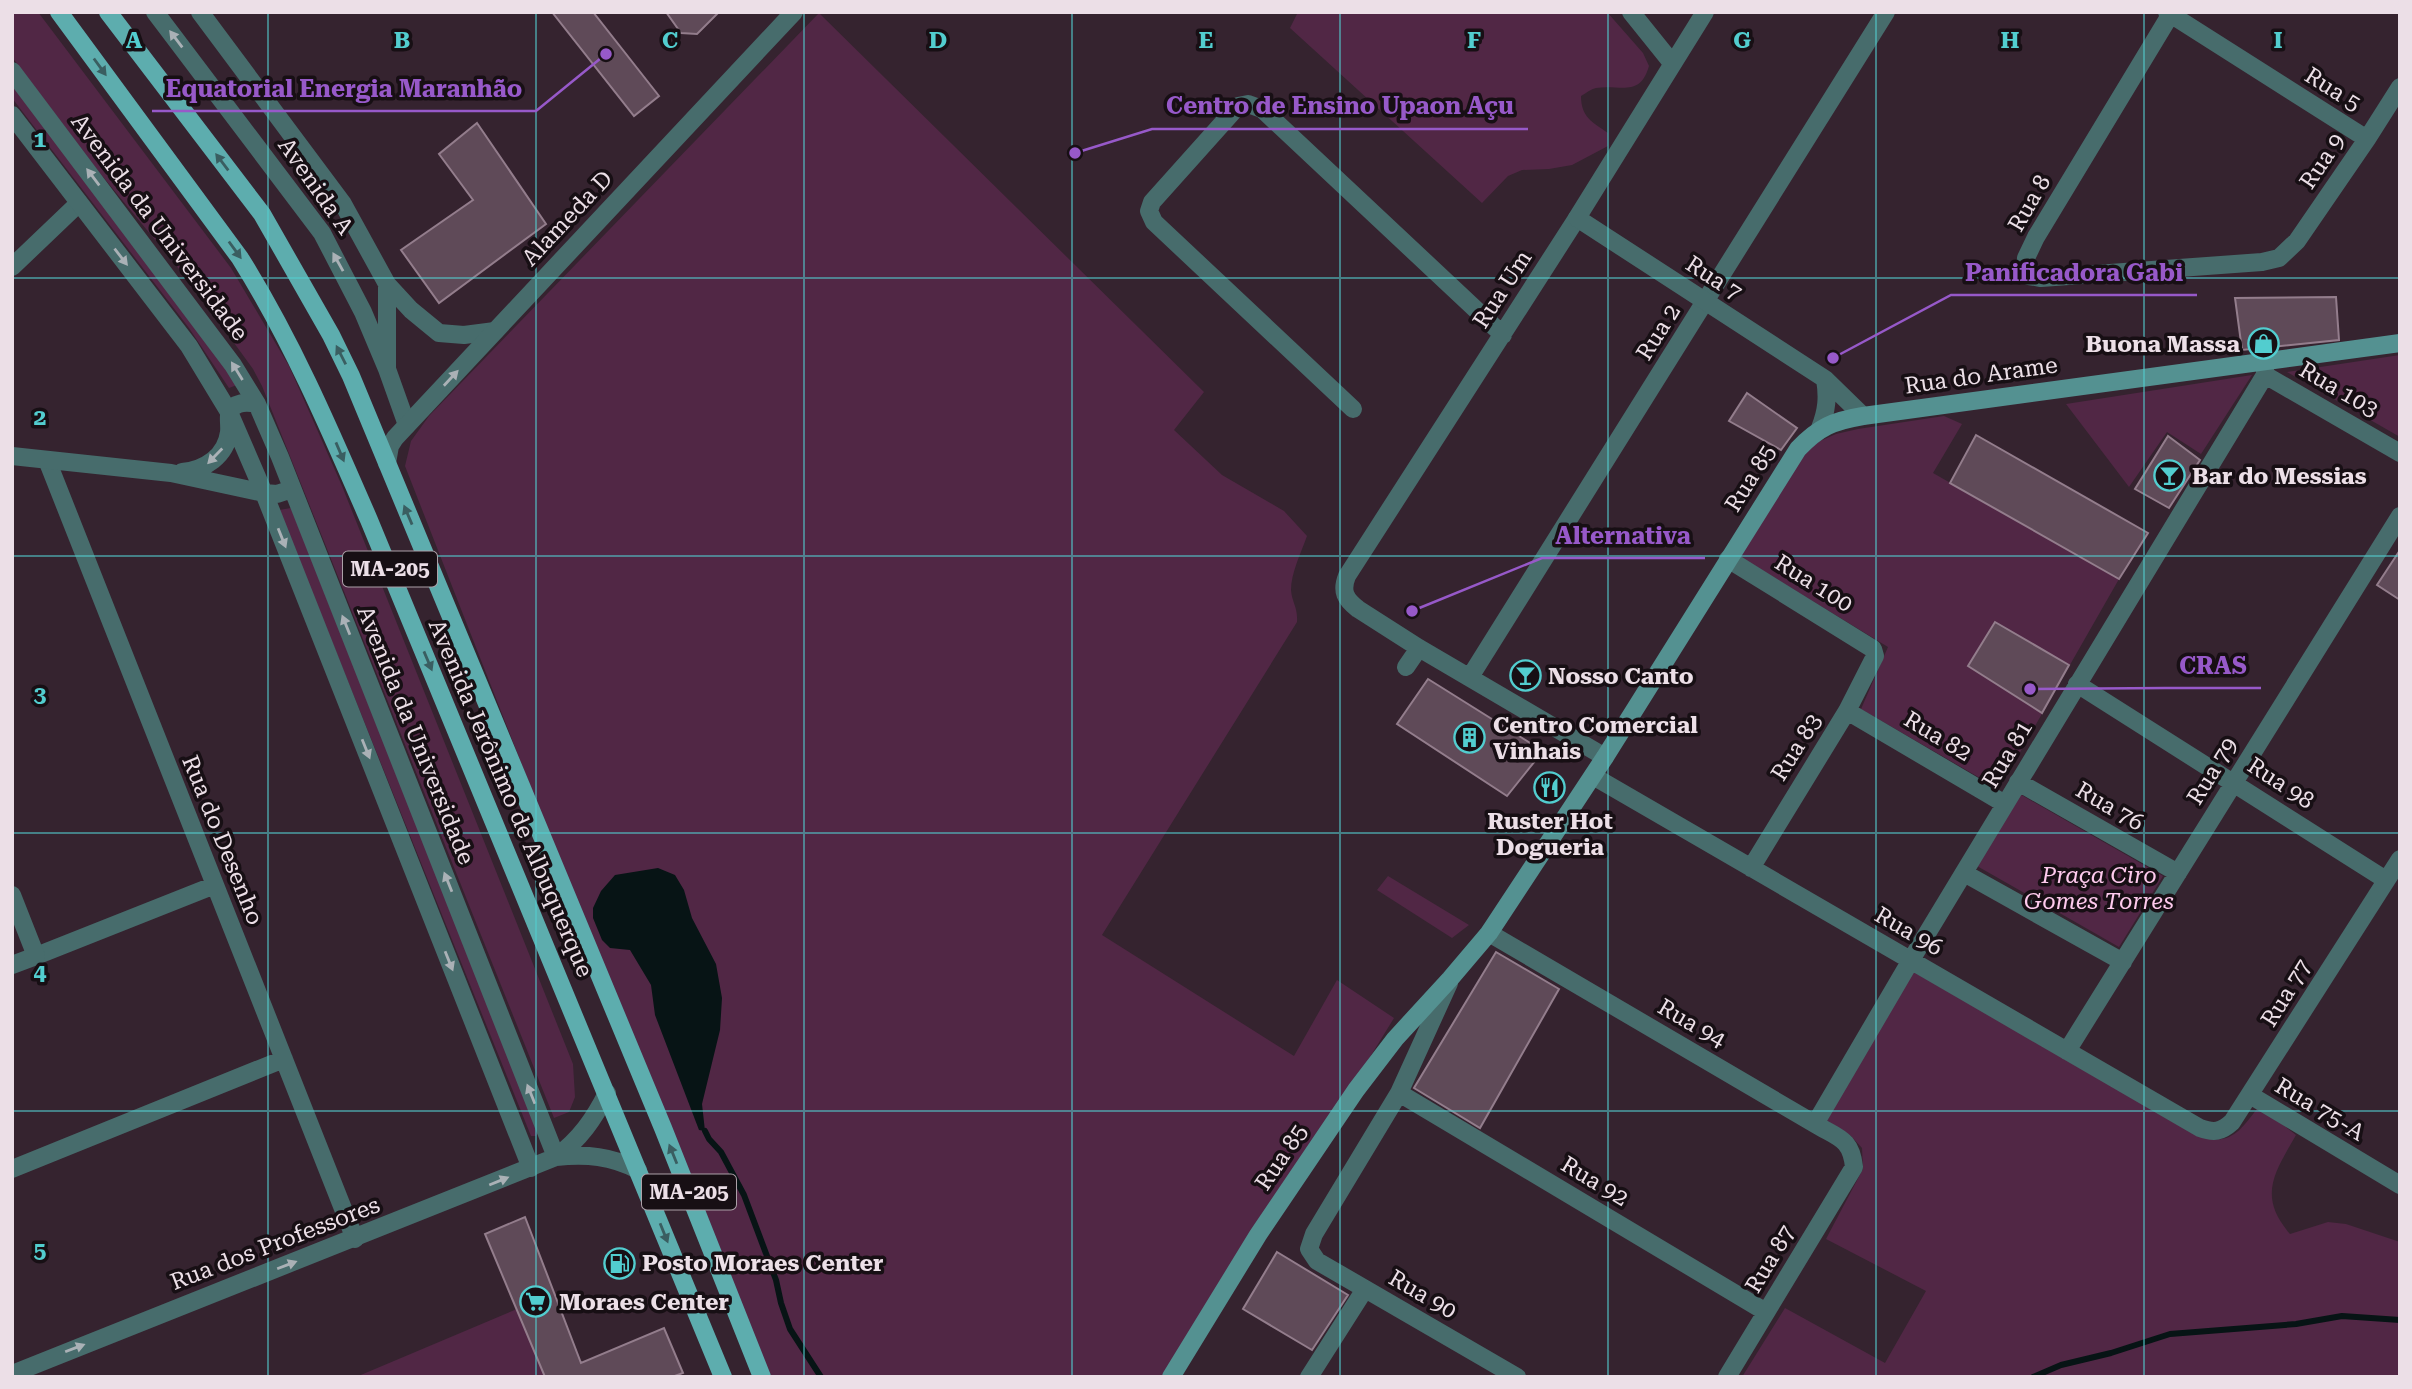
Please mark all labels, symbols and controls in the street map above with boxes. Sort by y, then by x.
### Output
text: A [126,27,143,54]
text: B [394,27,410,54]
text: C [662,27,678,54]
text: D [929,27,947,54]
text: E [1199,27,1213,54]
text: F [1467,27,1481,54]
text: G [1733,27,1751,54]
text: H [2001,27,2020,54]
text: I [2273,27,2283,54]
one-way arrow [169,30,183,48]
one-way arrow [93,58,107,76]
street label: Rua 5 [2300,62,2366,117]
callout: Equatorial Energia Maranhão [152,66,536,111]
text: Equatorial Energia Maranhão [166,75,522,103]
callout: Centro de Ensino Upaon Açu [1152,84,1528,129]
text: Centro de Ensino Upaon Açu [1166,92,1514,120]
street label: Avenida da Universidade [66,109,254,346]
text: 1 [34,126,47,153]
street label: Rua 9 [2294,128,2351,194]
street label: Avenida A [272,133,359,240]
one-way arrow [215,153,230,171]
street label: Alameda D [516,165,618,272]
one-way arrow [86,168,100,186]
street label: Rua 8 [2002,170,2056,236]
one-way arrow [228,241,242,259]
street label: Rua Um [1467,245,1537,333]
one-way arrow [114,247,129,265]
street label: Rua 7 [1681,250,1747,306]
callout: Panificadora Gabi [1951,250,2197,295]
one-way arrow [332,252,344,272]
text: Panificadora Gabi [1965,259,2183,287]
street label: Rua 2 [1631,299,1686,365]
shop icon: Buona Massa [2246,327,2280,361]
place label: Buona Massa [2086,331,2240,358]
one-way arrow [335,345,346,365]
street label: Rua do Arame [1903,351,2059,400]
street label: Rua 103 [2294,356,2383,423]
one-way arrow [230,362,243,381]
one-way arrow [442,370,458,387]
text: 2 [34,404,46,431]
street label: Rua 85 [1719,440,1781,517]
one-way arrow [335,441,346,462]
one-way arrow [207,448,224,465]
bar icon: Bar do Messias [2152,459,2186,493]
place label: Bar do Messias [2192,463,2367,490]
one-way arrow [403,504,414,525]
callout: Alternativa [1542,513,1705,558]
text: Alternativa [1555,522,1691,550]
one-way arrow [277,527,288,548]
street label: Rua 100 [1770,549,1858,618]
road number: MA-205 [343,552,437,586]
street label: Avenida da Universidade [351,602,480,869]
one-way arrow [340,614,351,635]
street label: Avenida Jerônimo de Albuquerque [423,615,598,981]
callout: CRAS [2165,643,2261,688]
one-way arrow [423,651,434,672]
text: CRAS [2179,652,2247,680]
bar icon: Nosso Canto [1508,659,1542,693]
place label: Nosso Canto [1548,663,1694,690]
text: 3 [34,681,47,708]
street label: Rua 82 [1899,706,1976,767]
street label: Rua 83 [1765,709,1827,786]
place label: Centro Comercial Vinhais [1493,712,1698,765]
street label: Rua 81 [1977,716,2038,793]
building icon: Centro Comercial Vinhais [1453,721,1487,755]
street label: Rua 79 [2181,733,2244,810]
one-way arrow [360,739,371,760]
street label: Rua do Desenho [176,752,269,929]
street label: Rua 98 [2242,752,2319,815]
restaurant icon: Ruster Hot Dogueria [1533,770,1567,804]
street label: Rua 76 [2071,776,2149,837]
place label: Ruster Hot Dogueria [1487,808,1613,861]
park label: Praça Ciro Gomes Torres [2024,862,2174,915]
one-way arrow [442,872,453,893]
street label: Rua 96 [1870,901,1948,962]
one-way arrow [444,950,455,971]
street label: Rua 77 [2255,955,2318,1032]
text: 4 [34,959,47,986]
street label: Rua 94 [1653,993,1731,1054]
street label: Rua 75-A [2270,1072,2369,1147]
one-way arrow [526,1083,537,1104]
street label: Rua 85 [1250,1119,1313,1195]
one-way arrow [668,1144,679,1165]
street label: Rua 92 [1556,1151,1633,1212]
road number: MA-205 [642,1174,736,1210]
one-way arrow [488,1176,509,1187]
street label: Rua dos Professores [167,1191,384,1296]
street label: Rua 87 [1740,1221,1801,1298]
one-way arrow [659,1223,670,1244]
text: 5 [34,1237,47,1264]
fuel station icon: Posto Moraes Center [602,1246,636,1280]
place label: Posto Moraes Center [642,1250,884,1277]
one-way arrow [277,1260,298,1271]
street label: Rua 90 [1384,1264,1462,1325]
supermarket icon: Moraes Center [519,1285,553,1319]
place label: Moraes Center [559,1289,729,1316]
one-way arrow [65,1342,86,1353]

